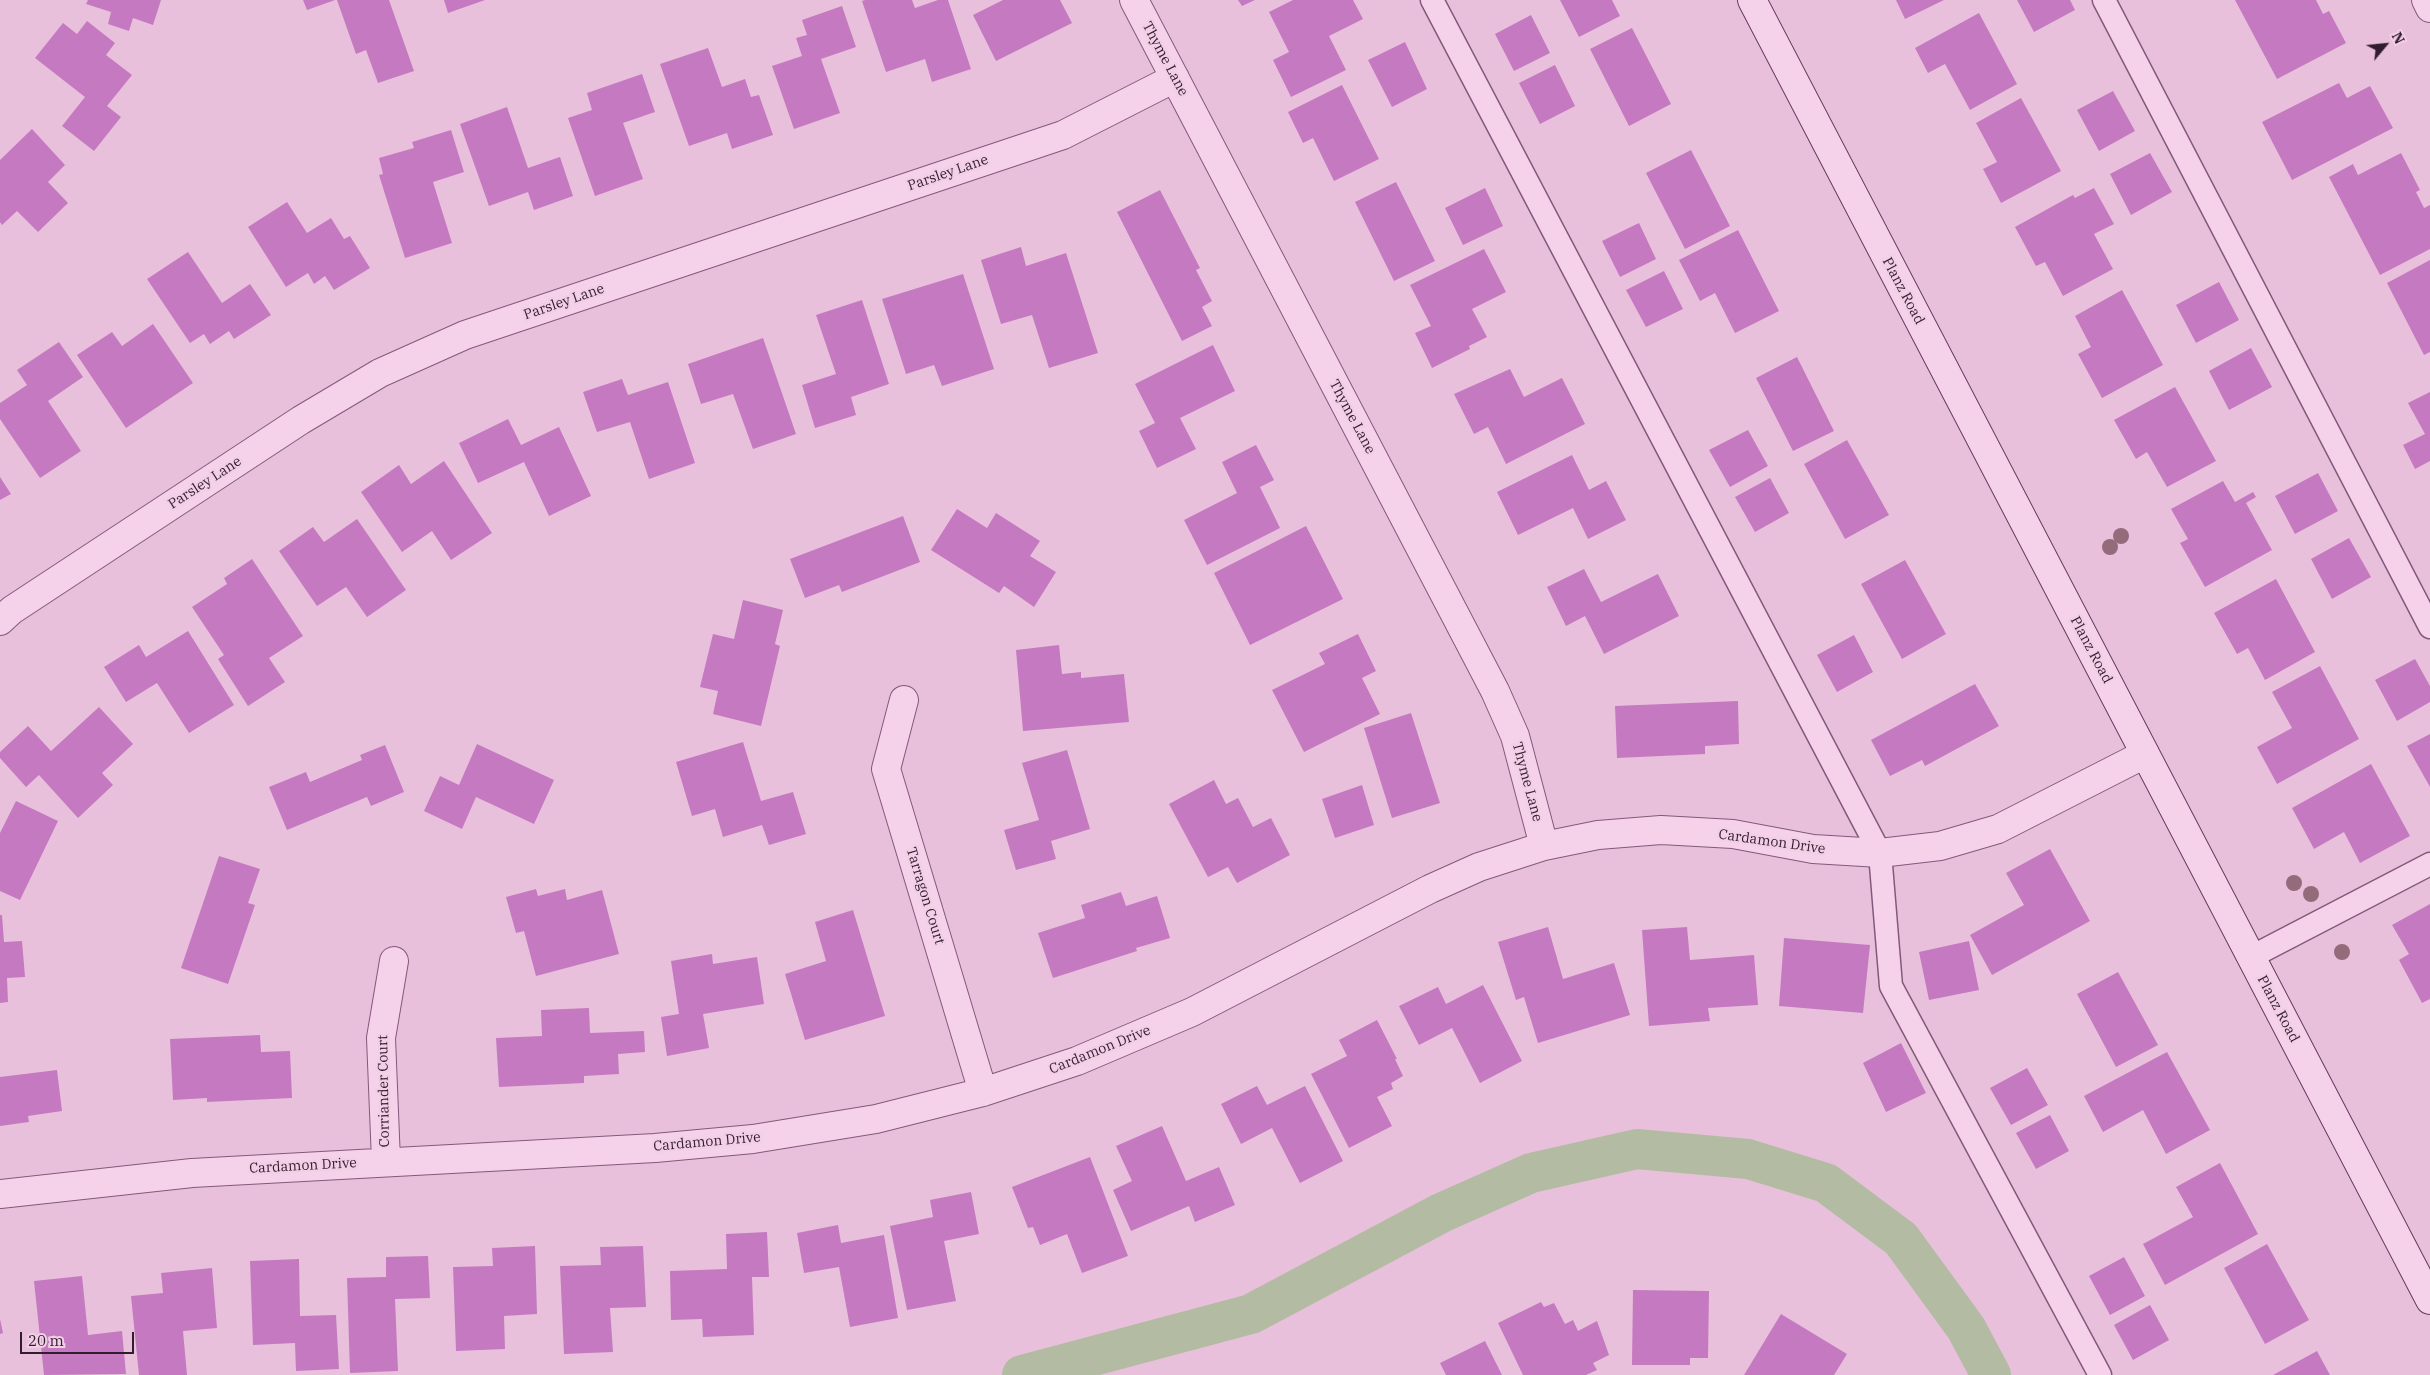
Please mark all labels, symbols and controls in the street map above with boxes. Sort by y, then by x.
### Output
street label: Thyme Lane [1138,19,1192,99]
north arrow [2360,20,2410,70]
text: N [2388,29,2409,47]
street label: Parsley Lane [906,151,990,195]
street label: Planz Road [1878,255,1928,327]
street label: Parsley Lane [522,280,606,324]
street label: Thyme Lane [1325,377,1379,457]
street label: Parsley Lane [165,453,245,513]
street label: Planz Road [2066,614,2116,686]
street label: Thyme Lane [1508,740,1546,824]
street label: Cardamon Drive [1717,826,1827,858]
street label: Tarragon Court [902,845,948,947]
street label: Planz Road [2253,973,2303,1045]
street label: Cardamon Drive [1047,1022,1153,1078]
street label: Corriander Court [375,1035,393,1147]
street label: Cardamon Drive [653,1129,761,1155]
street label: Cardamon Drive [249,1155,357,1177]
scale bar [22,1322,136,1354]
text: 20 m [28,1331,64,1350]

